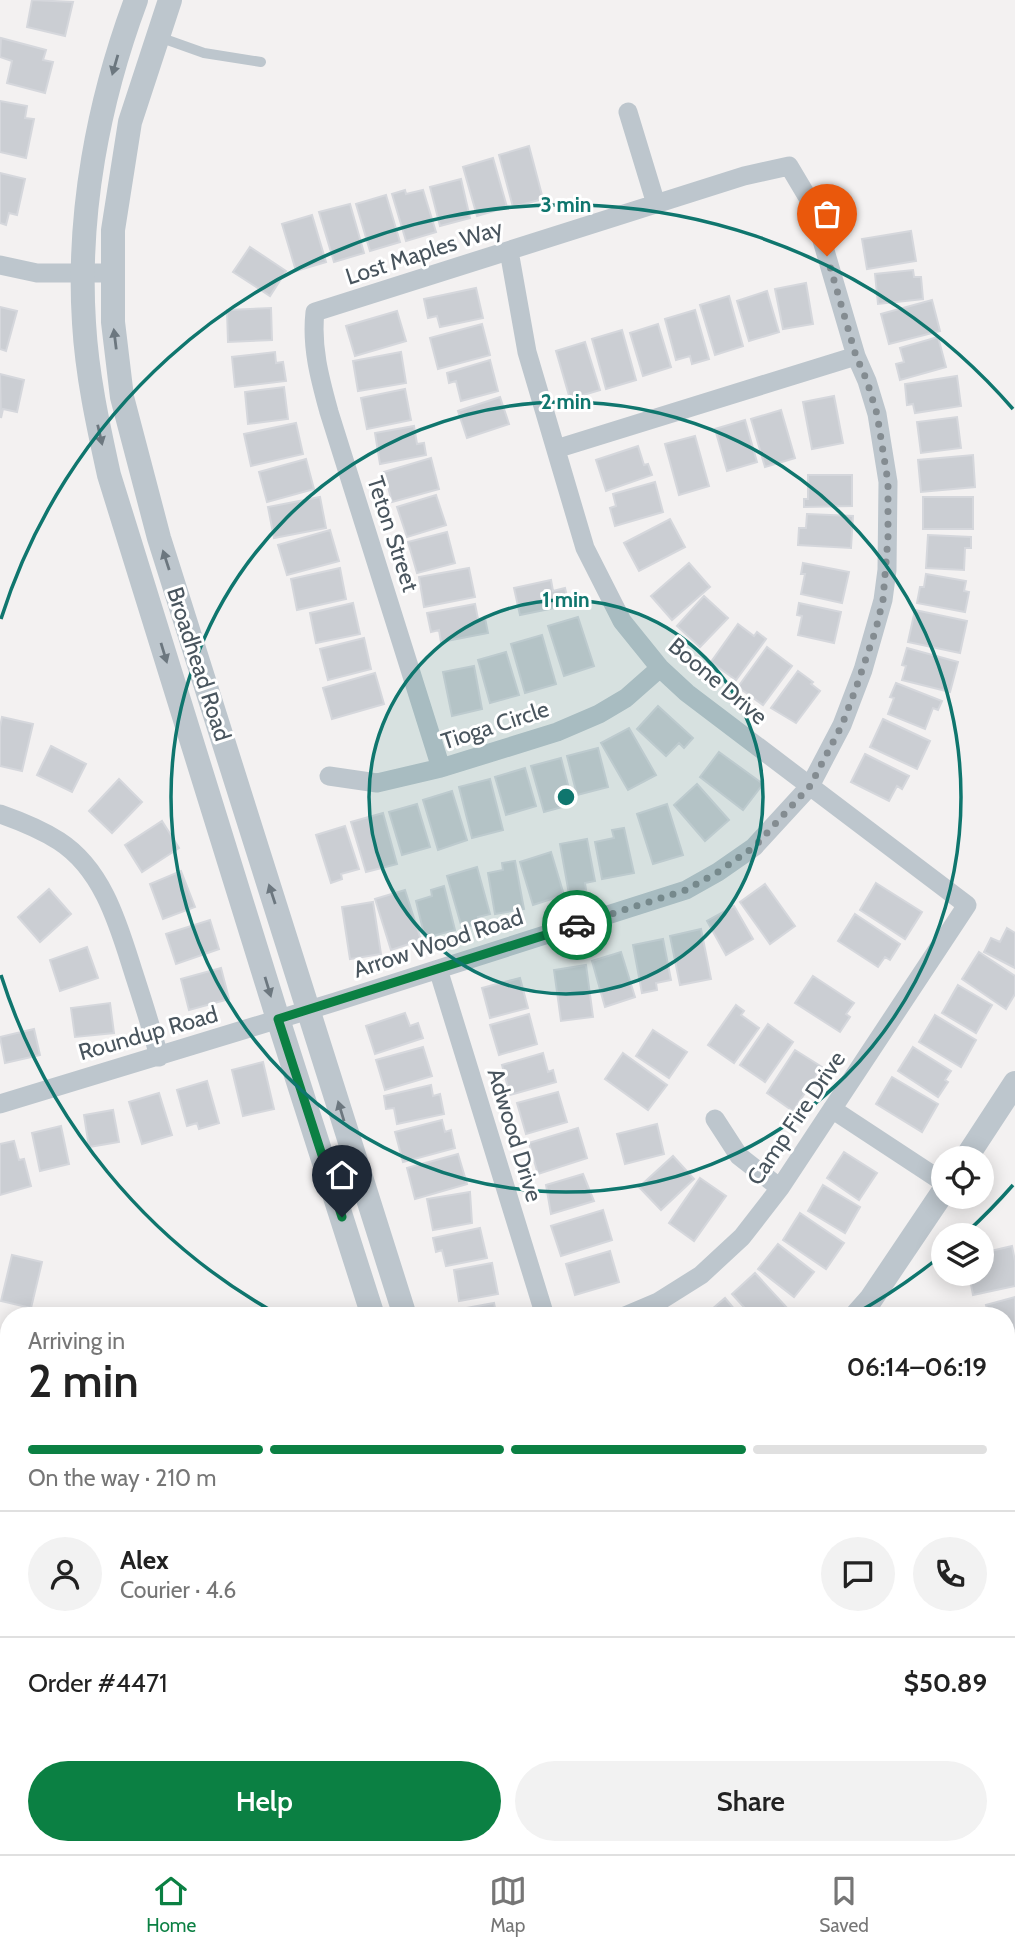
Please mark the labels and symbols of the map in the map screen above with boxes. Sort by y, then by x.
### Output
one-way arrow [110,55,120,76]
pin [797,184,857,256]
text: 3 min [541,192,591,217]
street label: Lost Maples Way [342,213,506,291]
one-way arrow [110,328,121,350]
text: 2 min [541,389,591,414]
one-way arrow [95,424,106,446]
street label: Teton Street [361,473,425,595]
one-way arrow [160,550,171,571]
street label: Broadhead Road [161,584,237,744]
text: 1 min [542,587,590,612]
street label: Boone Drive [663,632,773,731]
one-way arrow [160,643,170,664]
street label: Tioga Circle [438,694,553,756]
centre of rings [554,785,578,809]
one-way arrow [267,883,277,904]
courier [542,890,612,960]
street label: Arrow Wood Road [350,902,526,984]
one-way arrow [264,977,274,998]
street label: Roundup Road [75,1000,221,1066]
street label: Camp Fire Drive [741,1045,851,1190]
street label: Adwood Drive [481,1065,549,1205]
one-way arrow [335,1100,346,1121]
pin [312,1145,372,1217]

